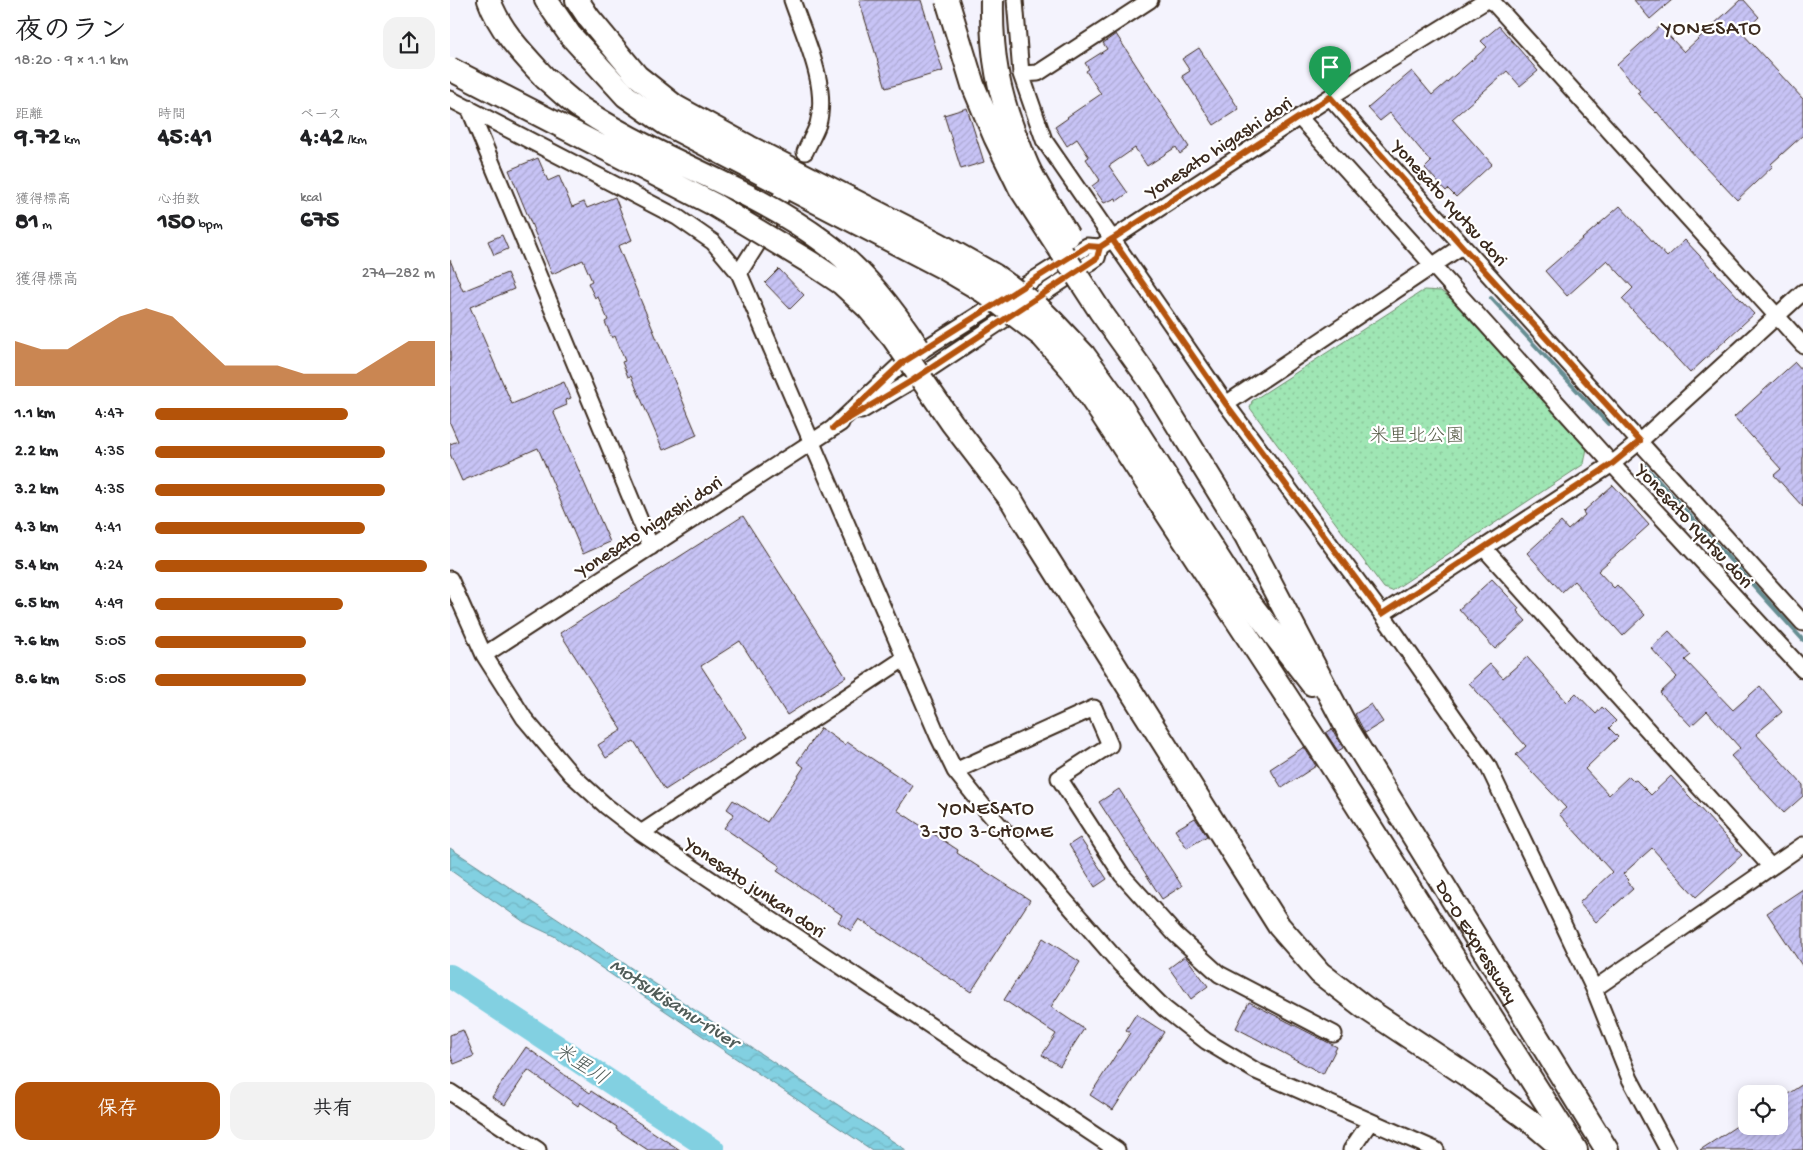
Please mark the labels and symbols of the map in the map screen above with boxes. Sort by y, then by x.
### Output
district label: YONESATO [1660,18,1762,43]
pin [1309,46,1351,97]
street label: Yonesato higashi dori [1140,93,1298,206]
street label: Yonesato ryutsu dori [1384,135,1511,272]
park label: 米里北公園 [1369,425,1465,449]
street label: Yonesato ryutsu dori [1628,459,1757,595]
street label: Yonesato higashi dori [570,472,728,585]
district label: YONESATO 3-JO 3-CHOME [919,799,1054,845]
street label: Yonesato junkan dori [678,832,829,945]
street label: Do-O Expressway [1427,875,1522,1009]
water label: Motsukisamu-river [605,955,745,1057]
water label: 米里川 [549,1038,613,1092]

